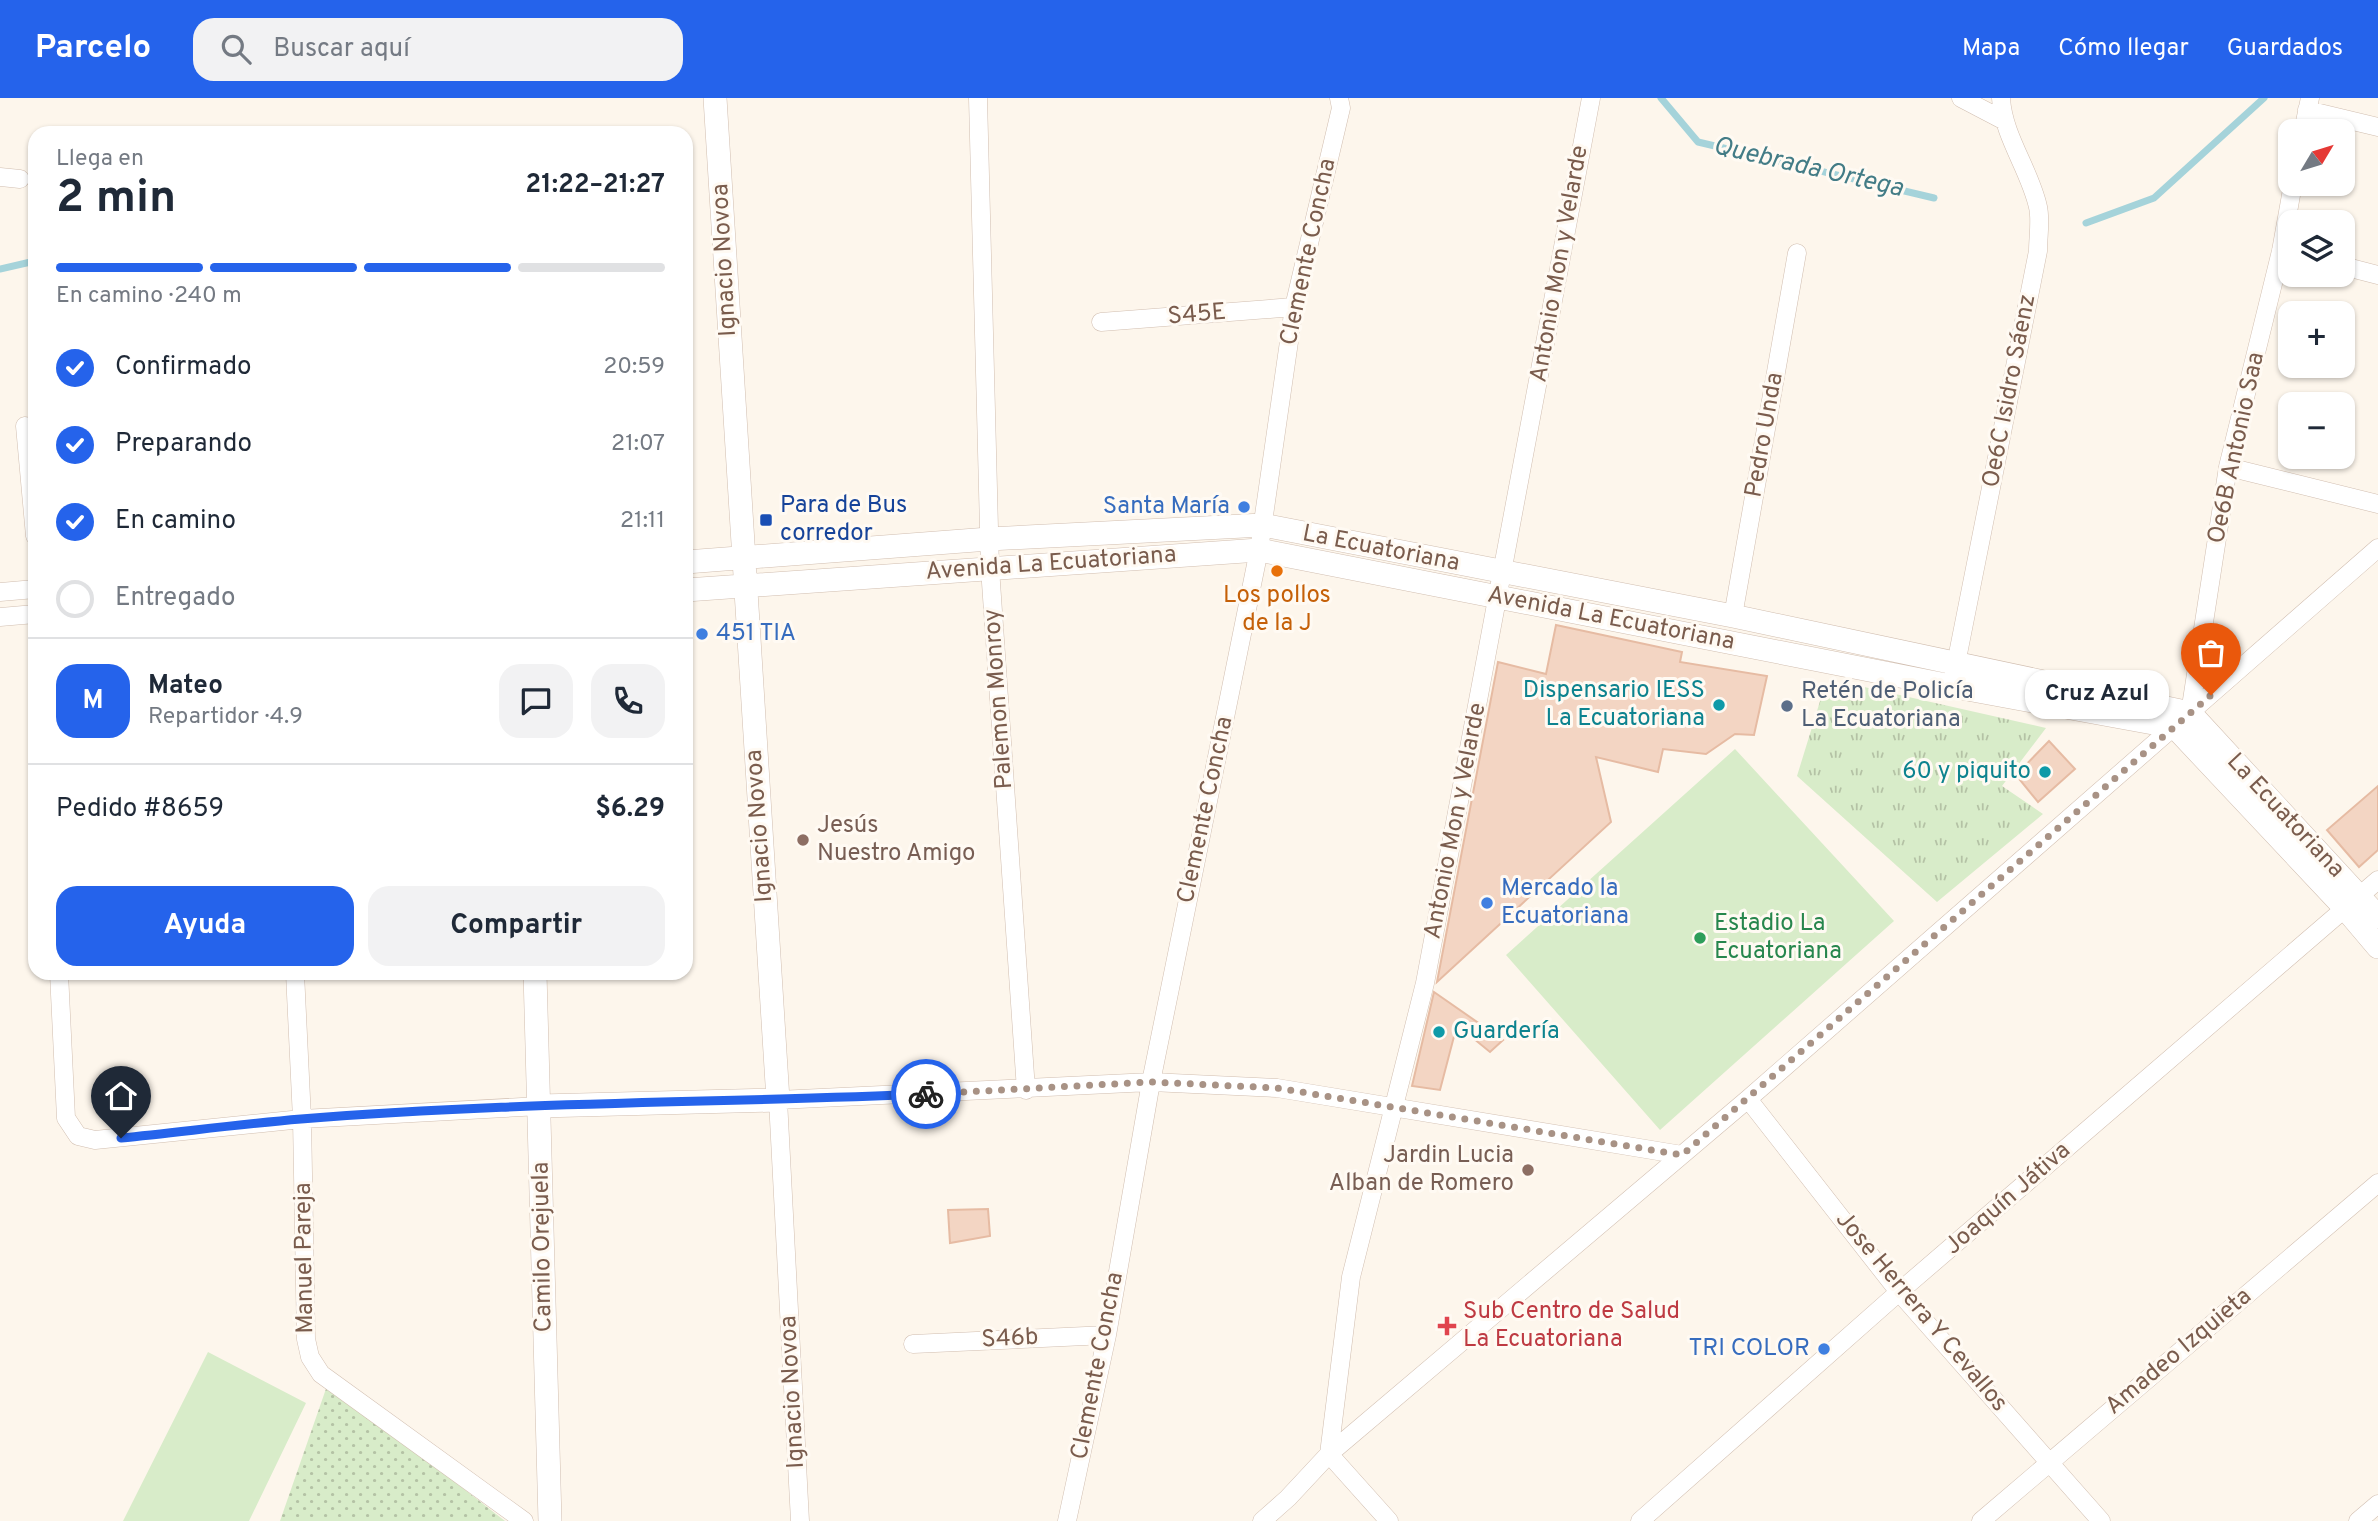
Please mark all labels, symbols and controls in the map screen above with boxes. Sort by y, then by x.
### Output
search box [193,18,683,81]
text: Parcelo [35,28,151,70]
icon: search [217,30,255,68]
text: Buscar aquí [273,33,410,66]
text: Mapa [1962,34,2020,64]
text: Cómo llegar [2058,34,2189,64]
text: Guardados [2227,34,2343,64]
north arrow [2278,119,2356,196]
map controls [2278,119,2355,469]
water label: Quebrada Ortega [1710,130,1907,206]
street label: Antonio Mon y Velarde [1524,143,1596,385]
text: Llega en [56,145,144,174]
street label: Clemente Concha [1275,156,1343,348]
text: 21:22–21:27 [525,169,665,202]
text: 2 min [56,170,176,229]
street label: Ignacio Novoa [706,183,744,337]
button: layers [2278,210,2355,287]
text: En camino · 240 m [56,282,242,311]
street label: Oe6C Isidro Sáenz [1977,292,2043,490]
street label: S45E [1167,298,1227,332]
button: + [2278,301,2355,378]
icon: check [56,349,94,387]
street label: Oe6B Antonio Saa [2202,350,2272,546]
text: Confirmado [115,351,252,384]
text: 20:59 [603,353,665,382]
street label: Pedro Unda [1739,370,1791,500]
button: − [2278,392,2355,469]
icon: check [56,426,94,464]
text: Preparando [115,428,252,461]
text: 21:07 [611,430,665,459]
place label: Para de Bus corredor [780,491,907,549]
place label: Santa María [1103,492,1230,522]
marker: Santa María [1236,499,1252,515]
icon: check [56,503,94,541]
text: En camino [115,505,236,538]
text: 21:11 [620,507,665,536]
marker: Para de Bus corredor [758,512,774,528]
street label: La Ecuatoriana [1300,519,1462,579]
street label: Avenida La Ecuatoriana [925,540,1177,588]
marker: Los pollos de la J [1269,563,1285,579]
street label: Avenida La Ecuatoriana [1485,580,1737,658]
place label: Los pollos de la J [1223,581,1331,639]
text: Entregado [115,582,235,615]
street label: Palemon Monroy [978,608,1020,790]
place label: 451 TIA [716,619,796,649]
pin [2181,623,2241,695]
marker: 451 TIA [694,626,710,642]
icon: bag [2192,634,2230,672]
button: chat [499,664,573,738]
button: phone [591,664,665,738]
text: Mateo [148,670,223,703]
callout: Cruz Azul [2025,670,2169,720]
place label: Dispensario IESS La Ecuatoriana [1523,676,1705,734]
place label: Retén de Policía La Ecuatoriana [1801,677,1974,735]
text: Cruz Azul [2045,680,2149,709]
text: M [82,685,104,718]
marker: Dispensario IESS La Ecuatoriana [1711,697,1727,713]
marker: Retén de Policía La Ecuatoriana [1779,698,1795,714]
street label: Antonio Mon y Velarde [1418,700,1494,942]
text: Repartidor · 4.9 [148,703,303,732]
street label: Clemente Concha [1172,714,1240,906]
street label: La Ecuatoriana [2220,747,2350,885]
street label: Ignacio Novoa [740,749,780,903]
place label: 60 y piquito [1902,757,2031,787]
marker: 60 y piquito [2037,764,2053,780]
text: Pedido #8659 [56,793,224,826]
text: $6.29 [595,793,665,826]
place label: Jesús Nuestro Amigo [817,811,976,869]
marker: Jesús Nuestro Amigo [795,832,811,848]
place label: Mercado la Ecuatoriana [1501,874,1629,932]
button: Ayuda [56,886,354,966]
button: Compartir [368,886,665,966]
marker: Mercado la Ecuatoriana [1479,895,1495,911]
place label: Estadio La Ecuatoriana [1714,909,1842,967]
marker: Estadio La Ecuatoriana [1692,930,1708,946]
place label: Guardería [1453,1017,1560,1047]
marker: Guardería [1431,1024,1447,1040]
courier [891,1059,961,1129]
pin [91,1066,151,1138]
icon: bike [907,1075,945,1113]
icon: home [102,1077,140,1115]
street label: Joaquín Játiva [1939,1136,2077,1262]
place label: Jardin Lucia Alban de Romero [1329,1141,1514,1199]
street label: Camilo Orejuela [527,1161,559,1333]
marker: Jardin Lucia Alban de Romero [1520,1162,1536,1178]
street label: Manuel Pareja [289,1182,321,1334]
street label: Jose Herrera Y Cevallos [1828,1206,2014,1418]
street label: Clemente Concha [1065,1270,1131,1462]
street label: Amadeo Izquieta [2100,1282,2258,1422]
place label: Sub Centro de Salud La Ecuatoriana [1463,1297,1680,1355]
street label: Ignacio Novoa [774,1315,812,1469]
marker: Sub Centro de Salud La Ecuatoriana [1437,1316,1457,1336]
street label: S46b [981,1323,1039,1355]
place label: TRI COLOR [1688,1334,1810,1364]
marker: TRI COLOR [1816,1341,1832,1357]

